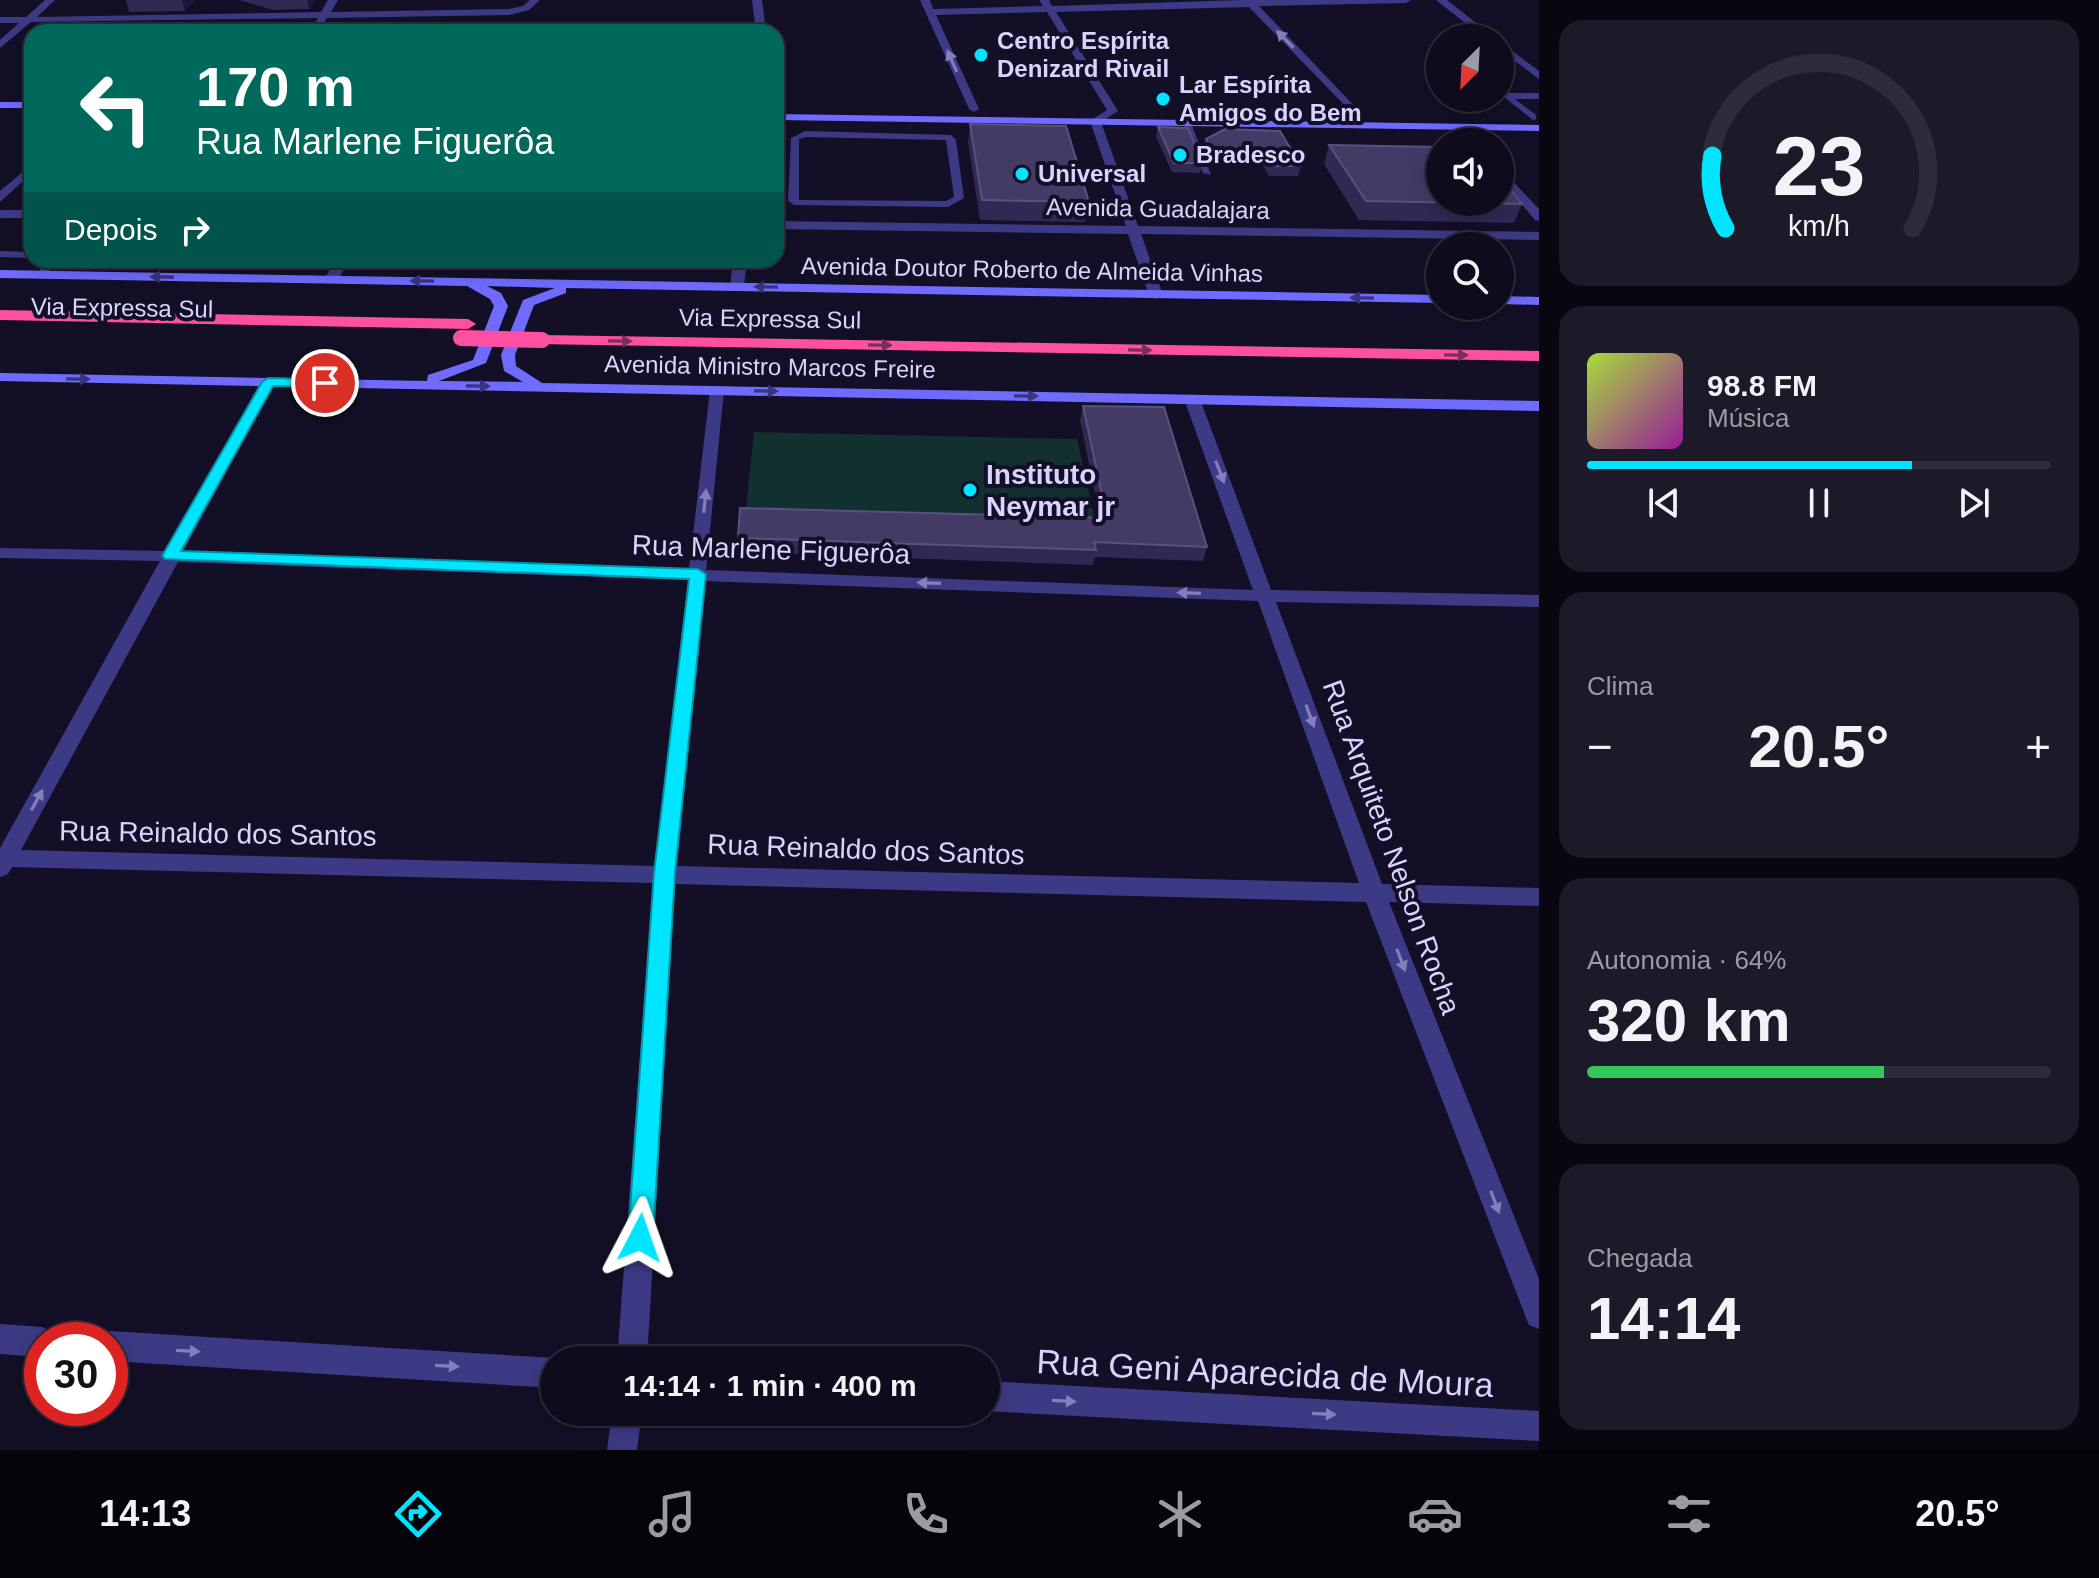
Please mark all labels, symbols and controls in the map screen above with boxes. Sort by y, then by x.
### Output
north arrow [1426,24,1514,112]
map controls [1426,24,1514,320]
place label: Centro Espírita Denizard Rivail [997,27,1170,82]
one-way arrow [1276,30,1294,49]
marker: Centro Espírita Denizard Rivail [972,46,990,64]
one-way arrow [945,49,959,72]
text: 170 m [196,55,355,118]
icon: left [64,56,168,160]
place label: Lar Espírita Amigos do Bem [1179,71,1362,126]
marker: Lar Espírita Amigos do Bem [1154,90,1172,108]
text: 23 [1773,120,1865,213]
text: Rua Marlene Figuerôa [196,121,554,162]
button: sound [1426,128,1514,216]
place label: Bradesco [1196,141,1305,168]
marker: Bradesco [1171,146,1189,164]
place label: Universal [1038,160,1146,187]
marker: Universal [1013,165,1031,183]
street label: Avenida Guadalajara [1046,193,1271,224]
icon: right [173,208,217,252]
text: km/h [1788,210,1850,242]
text: Depois [64,213,157,246]
button: search [1426,232,1514,320]
street label: Avenida Doutor Roberto de Almeida Vinhas [801,252,1263,287]
one-way arrow [149,271,174,283]
one-way arrow [409,275,434,287]
one-way arrow [753,281,778,293]
street label: Via Expressa Sul [31,292,213,323]
one-way arrow [1349,292,1374,304]
street label: Via Expressa Sul [679,303,861,334]
one-way arrow [608,335,633,347]
one-way arrow [868,339,893,352]
one-way arrow [1128,343,1153,356]
pin [291,349,359,417]
one-way arrow [1444,349,1469,361]
street label: Avenida Ministro Marcos Freire [604,350,936,383]
icon: arrive [303,361,347,405]
text: 98.8 FM [1707,369,1817,402]
one-way arrow [66,372,91,385]
one-way arrow [466,379,491,392]
one-way arrow [754,384,779,397]
one-way arrow [1014,390,1039,402]
text: Música [1707,403,1789,433]
place label: Instituto Neymar jr [986,459,1115,522]
one-way arrow [1214,460,1227,484]
marker: Instituto Neymar jr [961,481,979,499]
icon: previous [1642,481,1686,525]
icon: pause [1797,481,1841,525]
icon: next [1952,481,1996,525]
one-way arrow [699,488,712,513]
street label: Rua Marlene Figuerôa [631,529,911,570]
one-way arrow [916,576,941,589]
one-way arrow [1176,586,1201,599]
text: Clima [1587,671,1653,701]
street label: Rua Arquiteto Nelson Rocha [1317,676,1467,1019]
one-way arrow [1304,704,1317,728]
text: 20.5° [1749,713,1889,780]
text: − [1587,722,1613,771]
text: + [2025,722,2051,771]
one-way arrow [31,788,44,811]
street label: Rua Reinaldo dos Santos [59,815,377,852]
street label: Rua Reinaldo dos Santos [707,828,1025,871]
text: Autonomia · 64% [1587,945,1786,975]
one-way arrow [1394,948,1407,972]
text: 320 km [1587,987,1791,1054]
one-way arrow [1489,1190,1502,1214]
position arrow [598,1196,682,1280]
text: Chegada [1587,1243,1693,1273]
text: 14:14 [1587,1285,1740,1352]
speed limit sign: 30 [24,1322,128,1426]
street label: Rua Geni Aparecida de Moura [1036,1342,1494,1404]
one-way arrow [176,1345,201,1358]
one-way arrow [435,1360,460,1373]
text: 14:14 · 1 min · 400 m [623,1369,917,1402]
one-way arrow [1052,1394,1077,1407]
one-way arrow [1312,1408,1337,1421]
icon: directions [390,1486,446,1542]
icon: music [644,1486,700,1542]
icon: phone [898,1486,954,1542]
icon: climate [1152,1486,1208,1542]
icon: car [1407,1486,1463,1542]
icon: filters [1661,1486,1717,1542]
text: 14:13 [99,1493,191,1534]
text: 20.5° [1915,1493,2000,1534]

